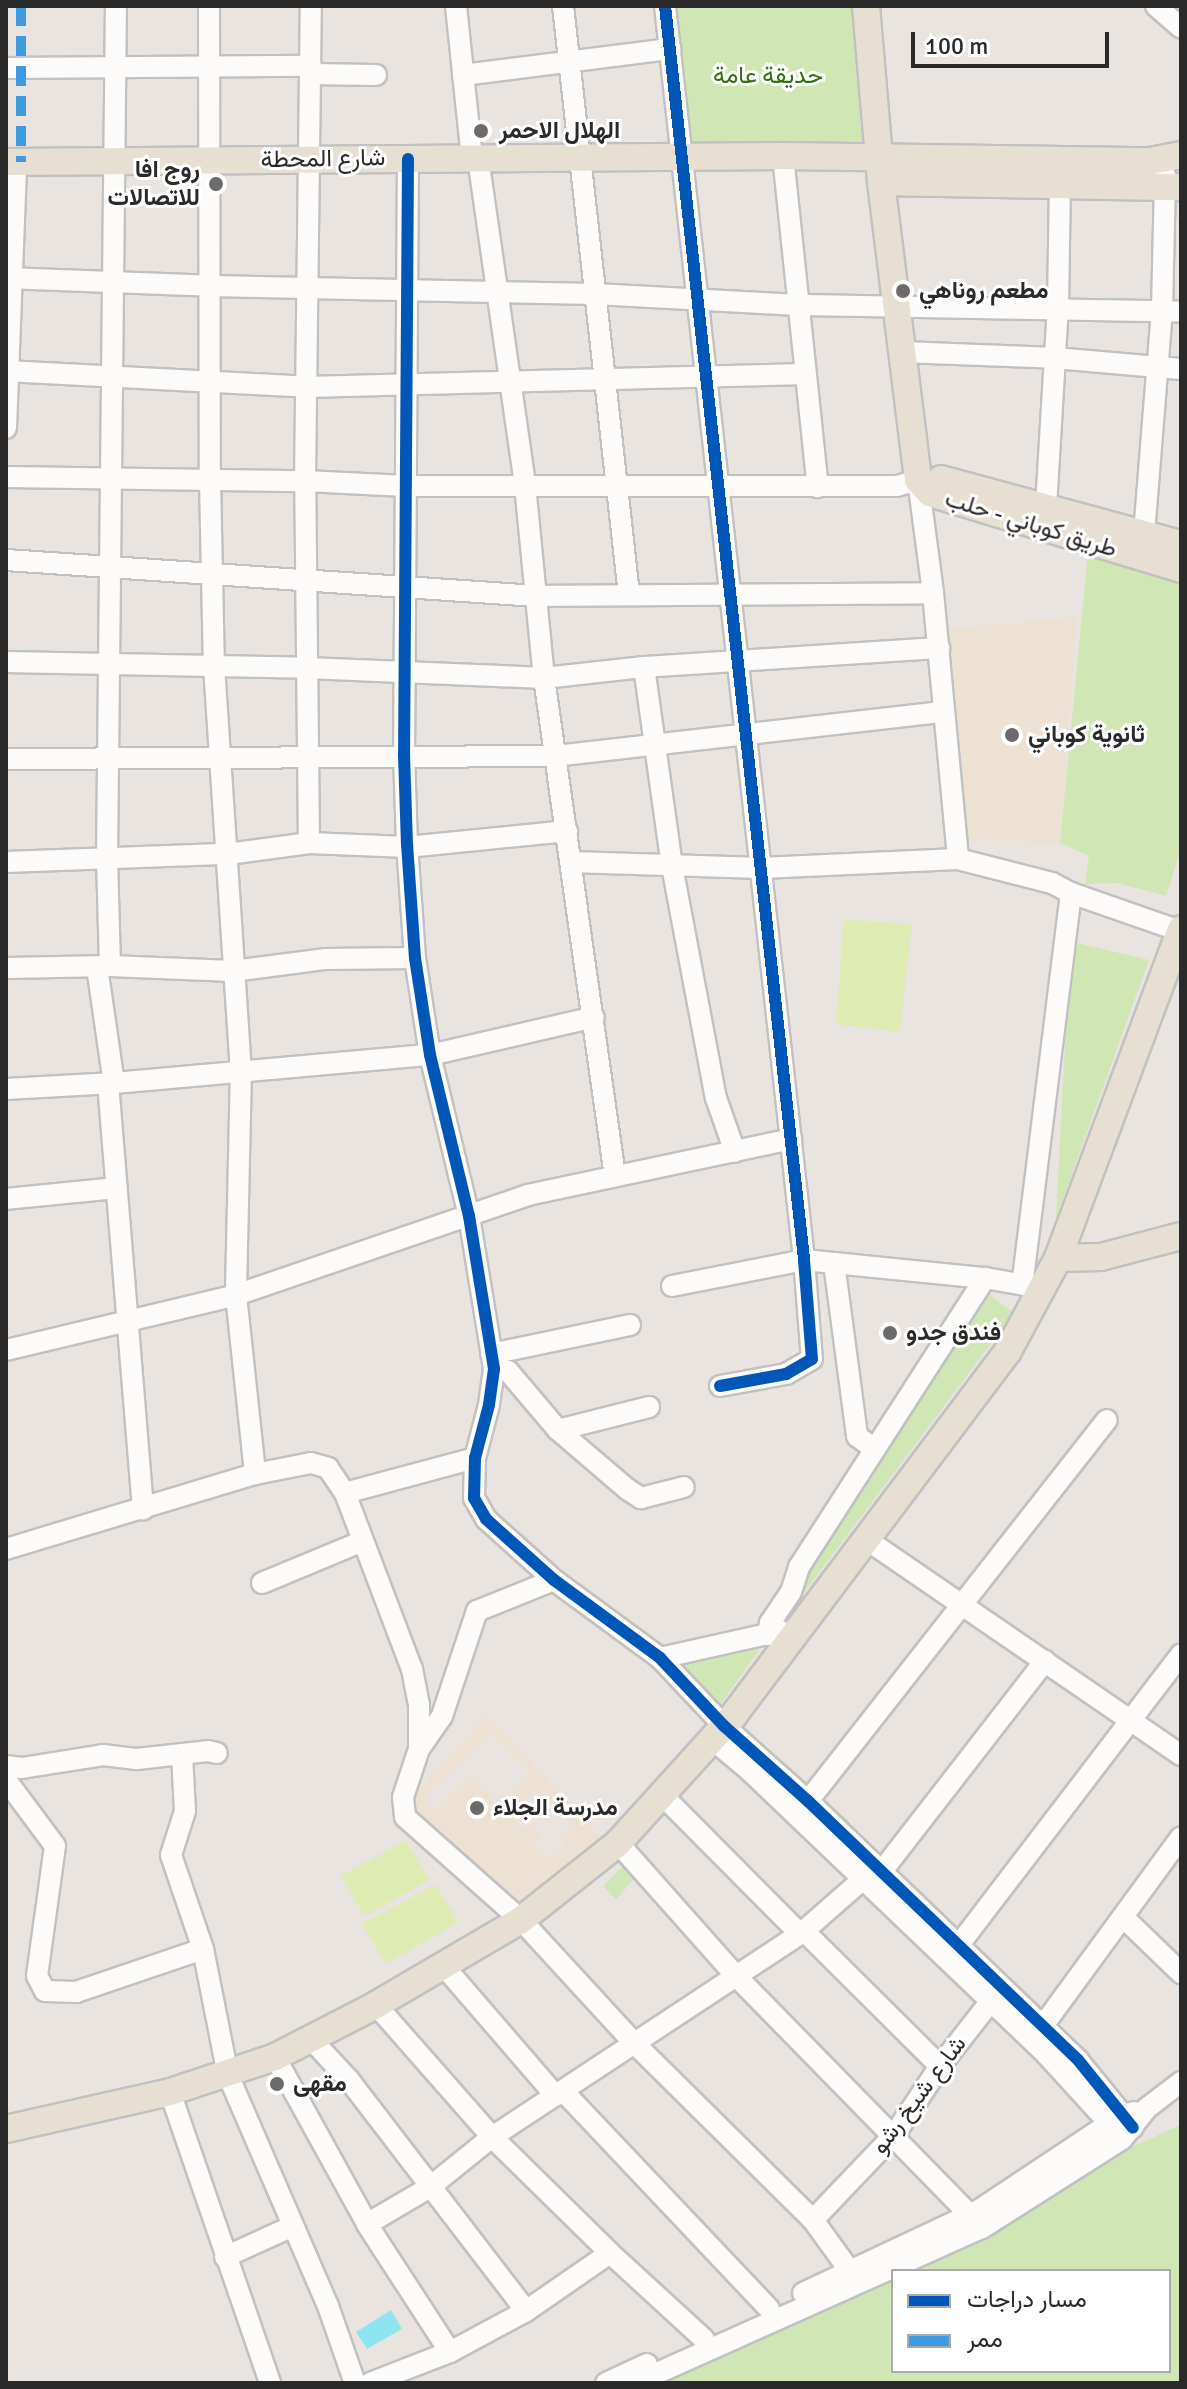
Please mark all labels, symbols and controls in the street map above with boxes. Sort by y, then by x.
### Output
scale bar [915,16,1113,66]
text: 100 m [925,31,988,61]
park label: حديقة عامة [713,62,823,90]
place label: الهلال الاحمر [499,117,620,145]
marker: الهلال الاحمر [470,120,492,142]
street label: شارع المحطة [260,144,386,174]
place label: روج افا للاتصالات [108,156,200,212]
marker: روج افا للاتصالات [207,175,225,193]
place label: مطعم روناهي [919,277,1049,305]
marker: مطعم روناهي [894,282,912,300]
street label: طريق كوباني - حلب [942,484,1120,564]
place label: ثانوية كوباني [1028,721,1145,749]
marker: ثانوية كوباني [1003,726,1021,744]
place label: فندق جدو [906,1319,1001,1347]
marker: فندق جدو [881,1324,899,1342]
place label: مدرسة الجلاء [493,1794,618,1822]
marker: مدرسة الجلاء [468,1799,486,1817]
street label: شارع شيخ رشو [865,2030,973,2160]
place label: مقهى [293,2070,347,2098]
marker: مقهى [268,2075,286,2093]
legend [891,2269,1171,2373]
text: مسار دراجات [967,2284,1087,2314]
text: ممر [967,2324,1003,2354]

